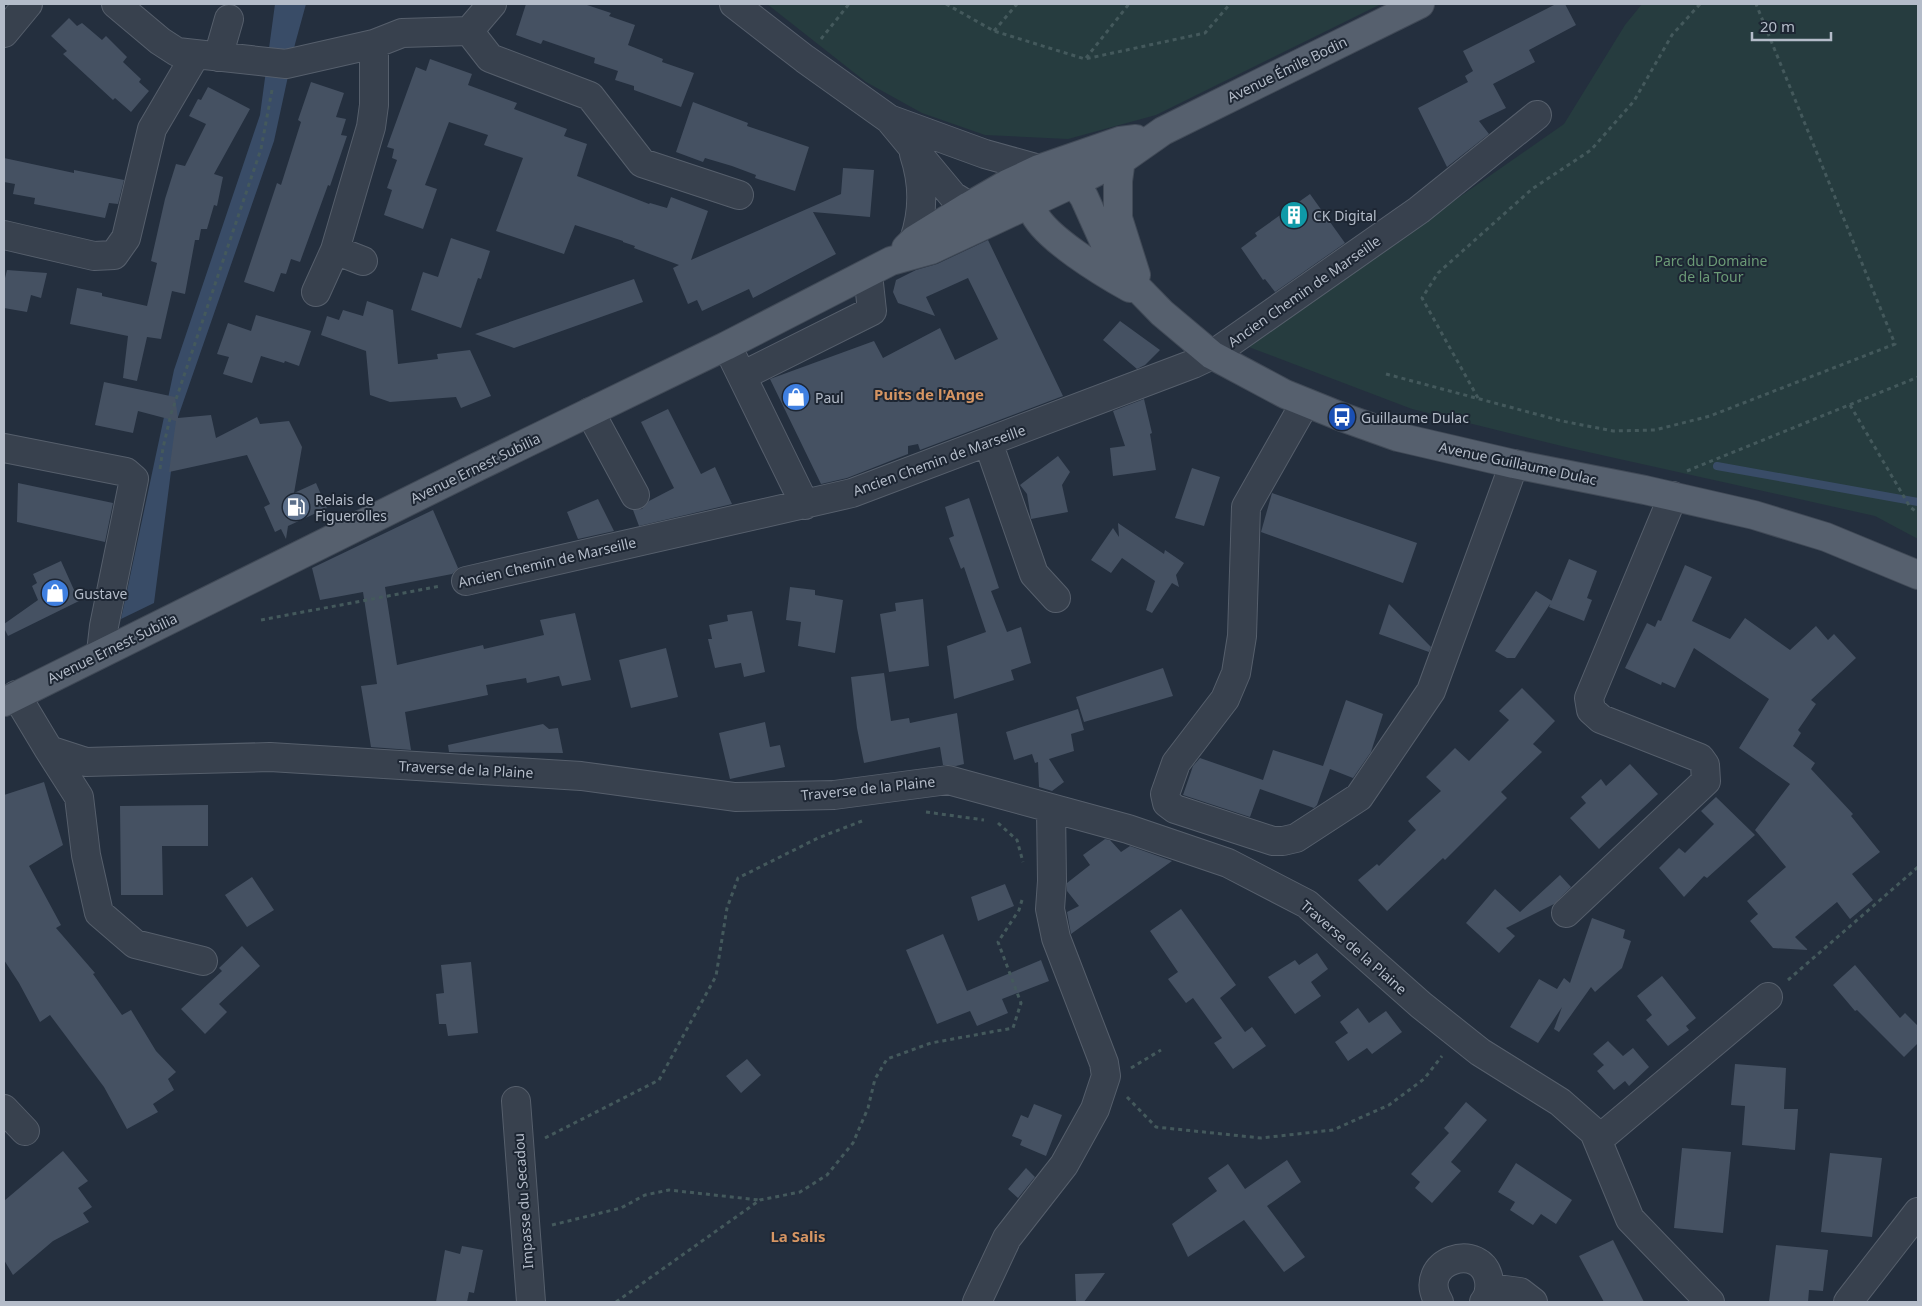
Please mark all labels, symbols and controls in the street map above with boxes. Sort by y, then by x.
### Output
scale bar [1752,10,1831,42]
text: 20 m [1760,16,1795,36]
street label: Avenue Émile Bodin [1224,32,1350,106]
building icon: CK Digital [1279,200,1309,230]
place label: CK Digital [1313,206,1377,225]
street label: Ancien Chemin de Marseille [1224,231,1384,351]
park label: Parc du Domaine de la Tour [1655,251,1768,286]
shop icon: Paul [781,382,811,412]
district label: Puits de l'Ange [874,384,984,404]
place label: Paul [815,388,844,407]
bus stop icon: Guillaume Dulac [1327,402,1357,432]
place label: Guillaume Dulac [1361,408,1469,427]
street label: Ancien Chemin de Marseille [850,420,1028,500]
street label: Avenue Ernest Subilia [407,428,543,508]
street label: Avenue Guillaume Dulac [1437,437,1599,489]
place label: Relais de Figuerolles [315,490,387,525]
fuel station icon: Relais de Figuerolles [281,492,311,522]
street label: Ancien Chemin de Marseille [456,532,638,592]
shop icon: Gustave [40,578,70,608]
place label: Gustave [74,584,128,603]
street label: Avenue Ernest Subilia [44,608,180,688]
street label: Traverse de la Plaine [398,756,534,782]
street label: Traverse de la Plaine [800,771,936,804]
street label: Traverse de la Plaine [1297,896,1411,998]
street label: Impasse du Secadou [509,1132,537,1270]
district label: La Salis [770,1226,826,1246]

